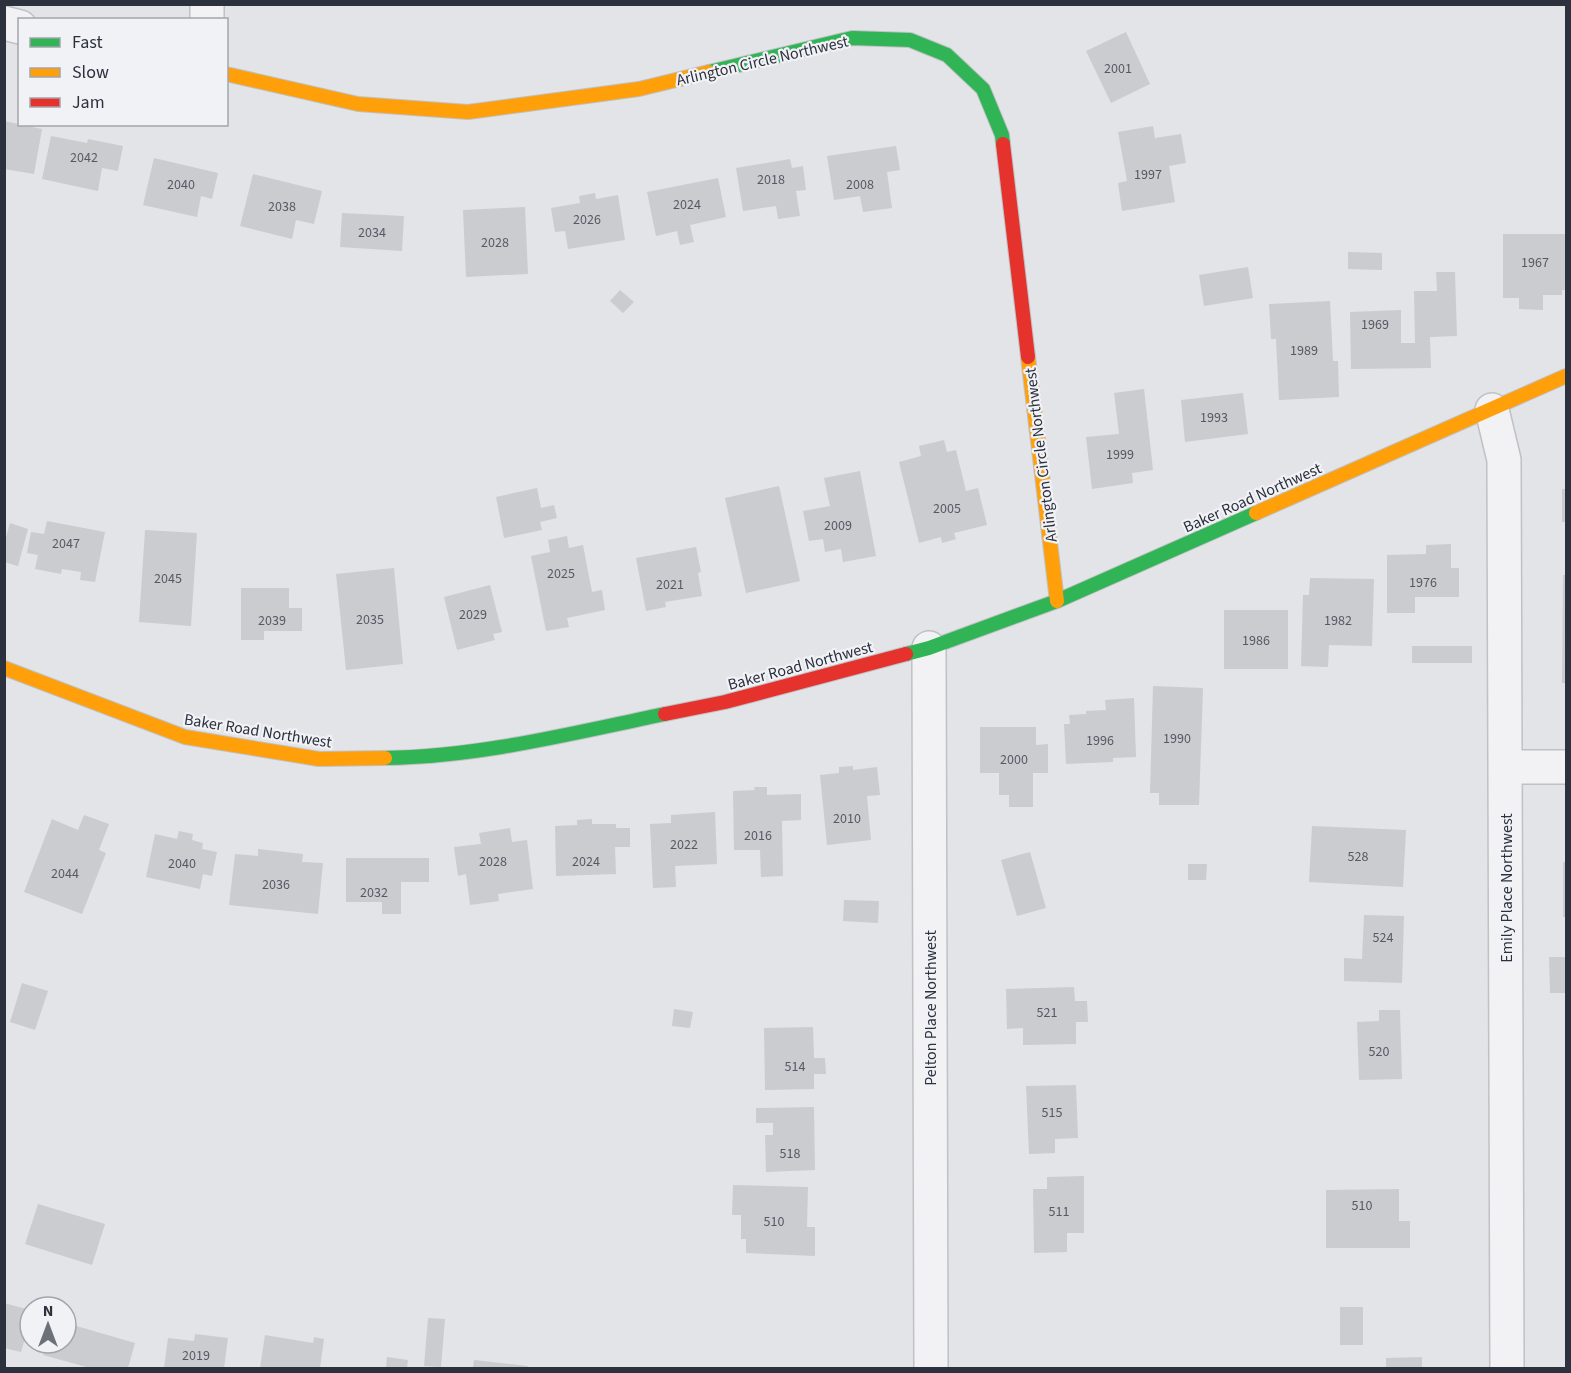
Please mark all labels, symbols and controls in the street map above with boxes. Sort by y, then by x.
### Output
legend [18,18,228,126]
text: Fast [72,30,103,55]
street label: Arlington Circle Northwest [674,30,851,91]
house number: 2001 [1104,59,1132,79]
text: Slow [72,60,109,85]
text: Jam [72,90,105,115]
house number: 2042 [70,148,98,168]
house number: 1997 [1134,165,1162,185]
house number: 2018 [757,170,785,190]
house number: 2040 [167,175,195,195]
house number: 2008 [846,175,874,195]
house number: 2024 [673,195,701,215]
house number: 2038 [268,197,296,217]
house number: 2026 [573,210,601,230]
house number: 2034 [358,223,386,243]
house number: 2028 [481,233,509,253]
house number: 1967 [1521,253,1549,273]
house number: 1969 [1361,315,1389,335]
house number: 1989 [1290,341,1318,361]
street label: Arlington Circle Northwest [1019,366,1063,543]
house number: 1993 [1200,408,1228,428]
house number: 1999 [1106,445,1134,465]
street label: Baker Road Northwest [1180,457,1326,538]
house number: 2005 [933,499,961,519]
house number: 2009 [824,516,852,536]
house number: 2047 [52,534,80,554]
house number: 2025 [547,564,575,584]
house number: 2045 [154,569,182,589]
house number: 1976 [1409,573,1437,593]
house number: 2021 [656,575,684,595]
house number: 2029 [459,605,487,625]
house number: 2035 [356,610,384,630]
house number: 2039 [258,611,286,631]
house number: 1982 [1324,611,1352,631]
house number: 1986 [1242,631,1270,651]
street label: Baker Road Northwest [725,636,876,696]
street label: Baker Road Northwest [182,708,334,754]
house number: 1990 [1163,729,1191,749]
house number: 1996 [1086,731,1114,751]
house number: 2000 [1000,750,1028,770]
house number: 2010 [833,809,861,829]
street label: Emily Place Northwest [1496,813,1518,963]
house number: 2016 [744,826,772,846]
house number: 2022 [670,835,698,855]
house number: 528 [1348,847,1368,867]
house number: 2028 [479,852,507,872]
house number: 2024 [572,852,600,872]
house number: 2040 [168,854,196,874]
house number: 2044 [51,864,79,884]
house number: 2036 [262,875,290,895]
house number: 2032 [360,883,388,903]
house number: 524 [1373,928,1393,948]
street label: Pelton Place Northwest [920,930,942,1086]
house number: 521 [1037,1003,1057,1023]
house number: 520 [1369,1042,1389,1062]
house number: 514 [785,1057,805,1077]
house number: 515 [1042,1103,1062,1123]
house number: 518 [780,1144,800,1164]
house number: 510 [1352,1196,1372,1216]
house number: 511 [1049,1202,1069,1222]
house number: 510 [764,1212,784,1232]
north arrow [18,1295,78,1355]
text: N [43,1300,53,1322]
house number: 2019 [182,1346,210,1366]

